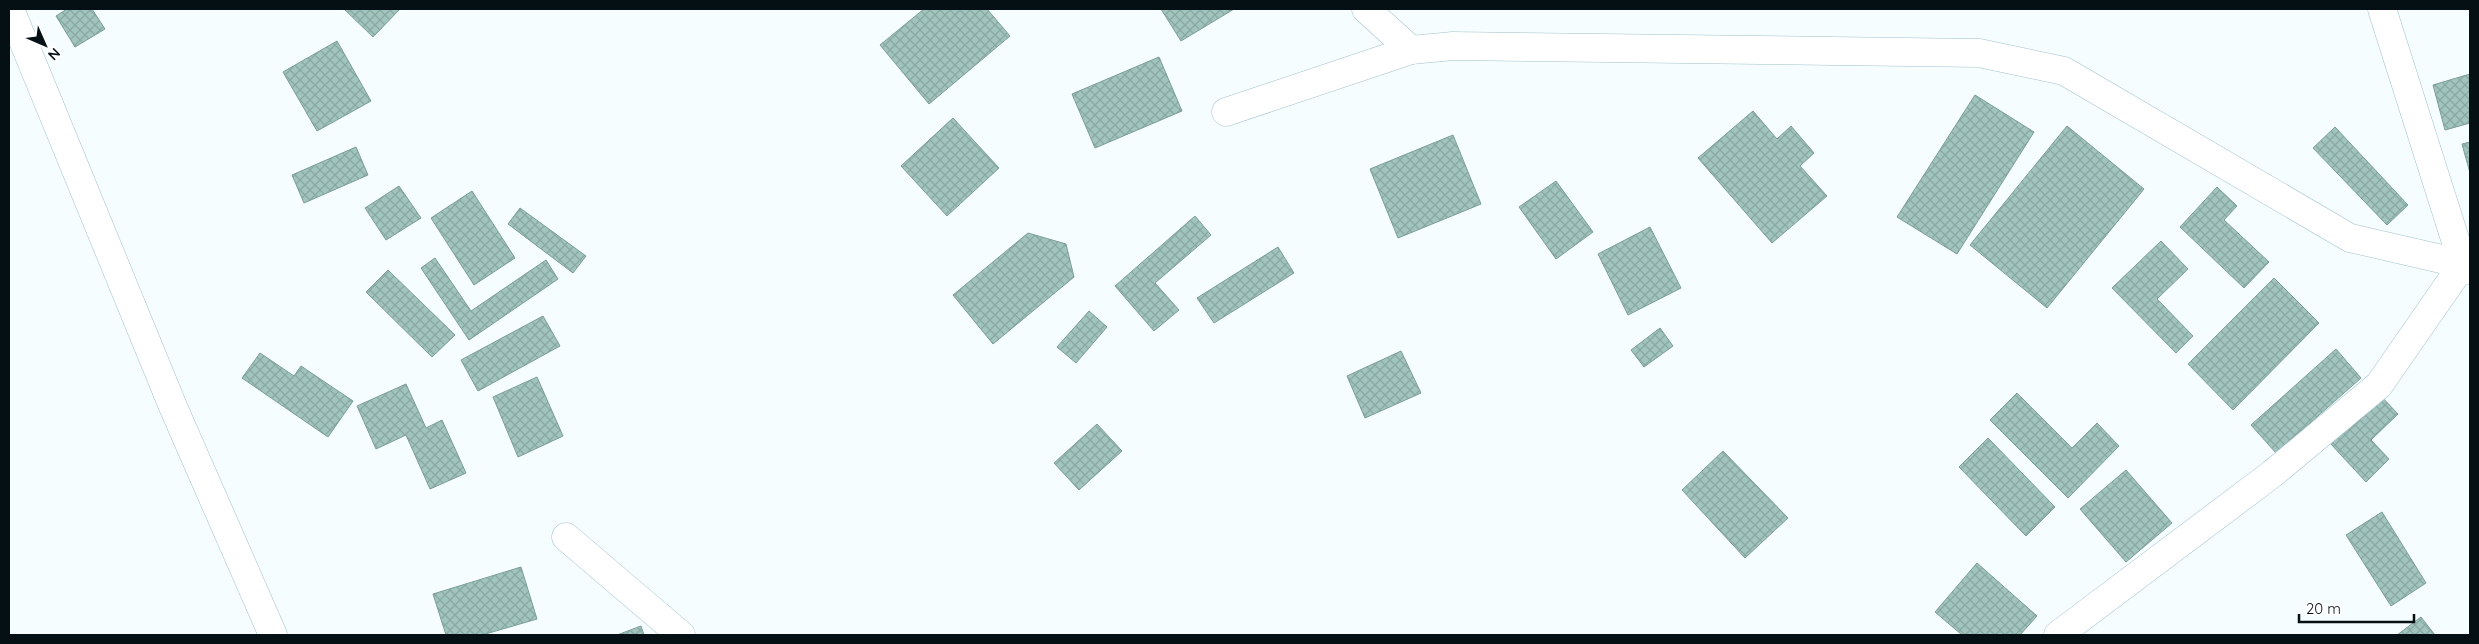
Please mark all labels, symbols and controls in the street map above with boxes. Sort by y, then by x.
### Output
north arrow [20,20,70,70]
text: N [44,44,64,64]
scale bar [2299,592,2414,624]
text: 20 m [2306,599,2341,618]

